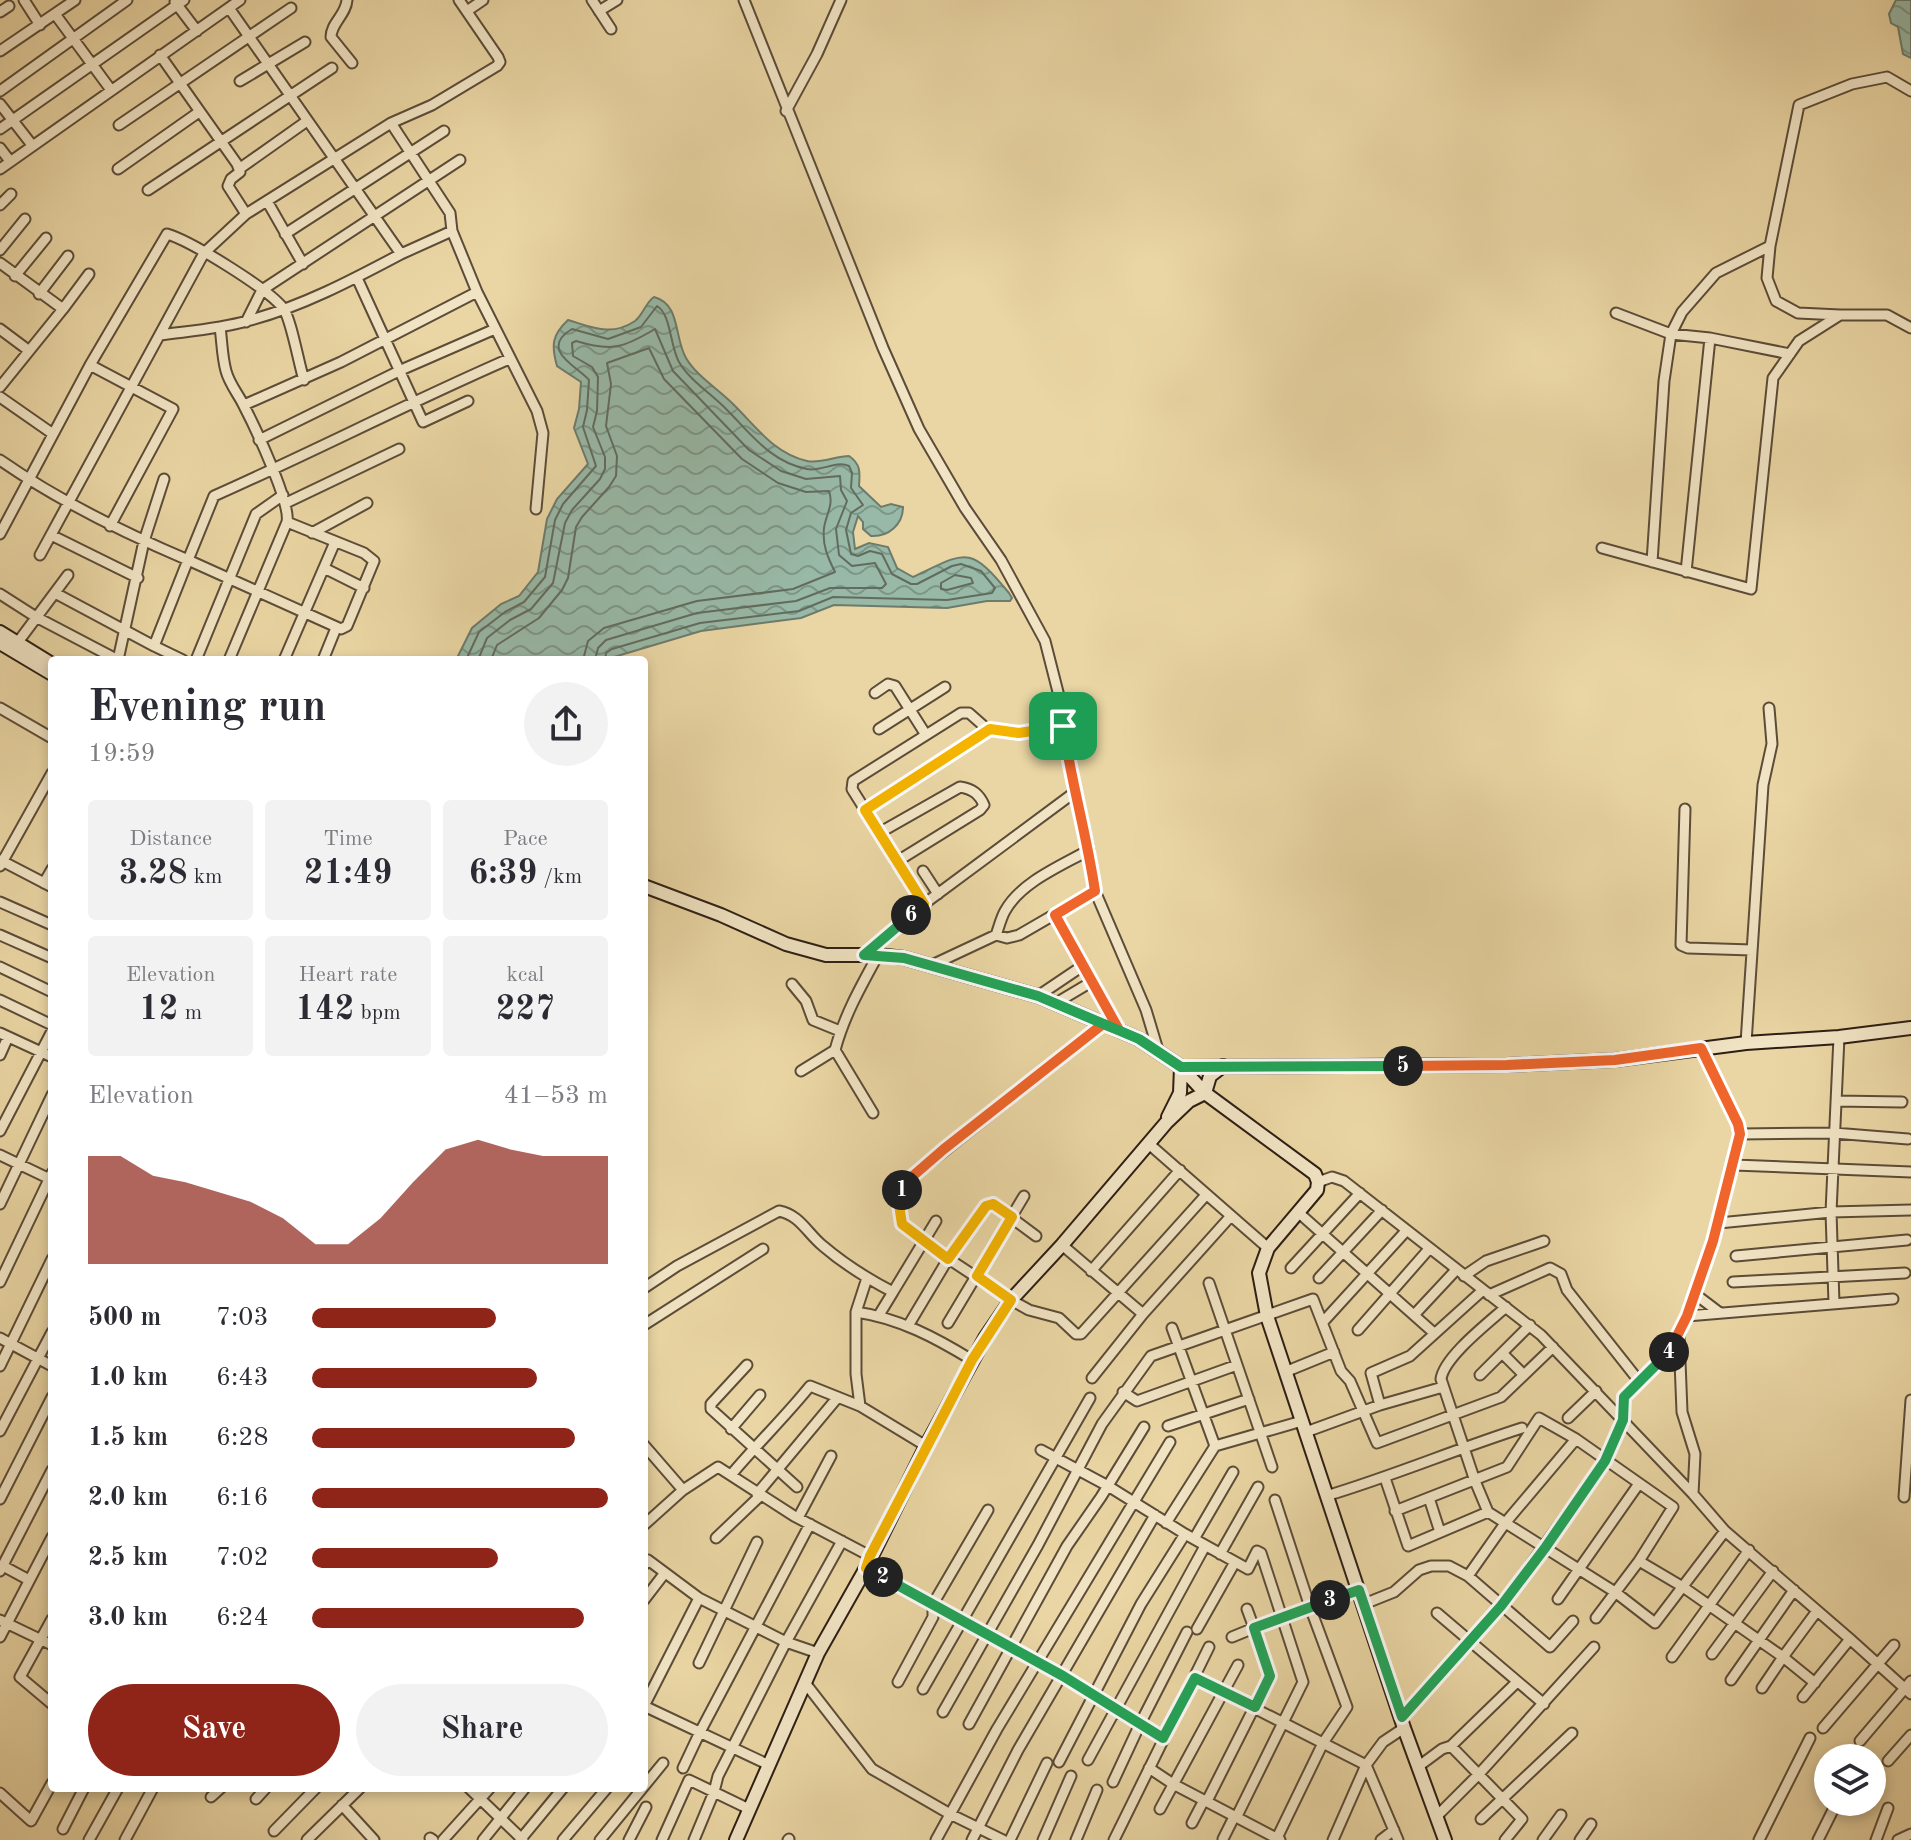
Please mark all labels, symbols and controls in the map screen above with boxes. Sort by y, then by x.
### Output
button: share [524,682,608,766]
text: Evening run [88,686,326,730]
pin [1029,692,1097,760]
icon: arrive [1041,704,1085,748]
text: 19:59 [88,741,156,767]
text: Distance [129,828,212,850]
text: Time [323,828,373,850]
text: Pace [503,828,548,850]
text: 3.28 [119,857,187,891]
text: 21:49 [304,857,392,891]
text: 6:39 [468,857,537,891]
text: km [187,866,223,888]
text: /km [537,866,582,888]
pin: 6 [891,895,931,935]
text: 6 [905,904,917,926]
text: Elevation [126,964,215,986]
text: Heart rate [299,964,397,986]
text: kcal [506,964,544,986]
text: 12 [139,993,179,1027]
text: 142 [295,993,354,1027]
text: 227 [496,993,555,1027]
text: m [179,1002,202,1024]
text: bpm [354,1002,401,1024]
pin: 5 [1383,1046,1423,1086]
text: 5 [1397,1055,1409,1077]
text: Elevation [88,1083,194,1109]
text: 41–53 m [504,1083,608,1109]
pin: 1 [882,1170,922,1210]
text: 1 [896,1179,908,1201]
text: 500 m [88,1305,161,1331]
text: 7:03 [216,1305,269,1331]
pin: 4 [1649,1332,1689,1372]
text: 4 [1663,1341,1675,1363]
text: 1.0 km [88,1365,168,1391]
text: 6:43 [216,1365,269,1391]
text: 1.5 km [88,1425,168,1451]
text: 6:28 [216,1425,269,1451]
text: 2.0 km [88,1485,168,1511]
text: 6:16 [216,1485,269,1511]
text: 2.5 km [88,1545,168,1571]
text: 7:02 [216,1545,269,1571]
pin: 2 [863,1557,903,1597]
text: 2 [877,1566,889,1588]
pin: 3 [1310,1580,1350,1620]
text: 3 [1324,1589,1336,1611]
text: 3.0 km [88,1605,168,1631]
text: 6:24 [216,1605,269,1631]
button: Save [88,1684,340,1776]
button: Share [356,1684,608,1776]
map controls [1814,1744,1886,1816]
button: layers [1814,1744,1886,1816]

